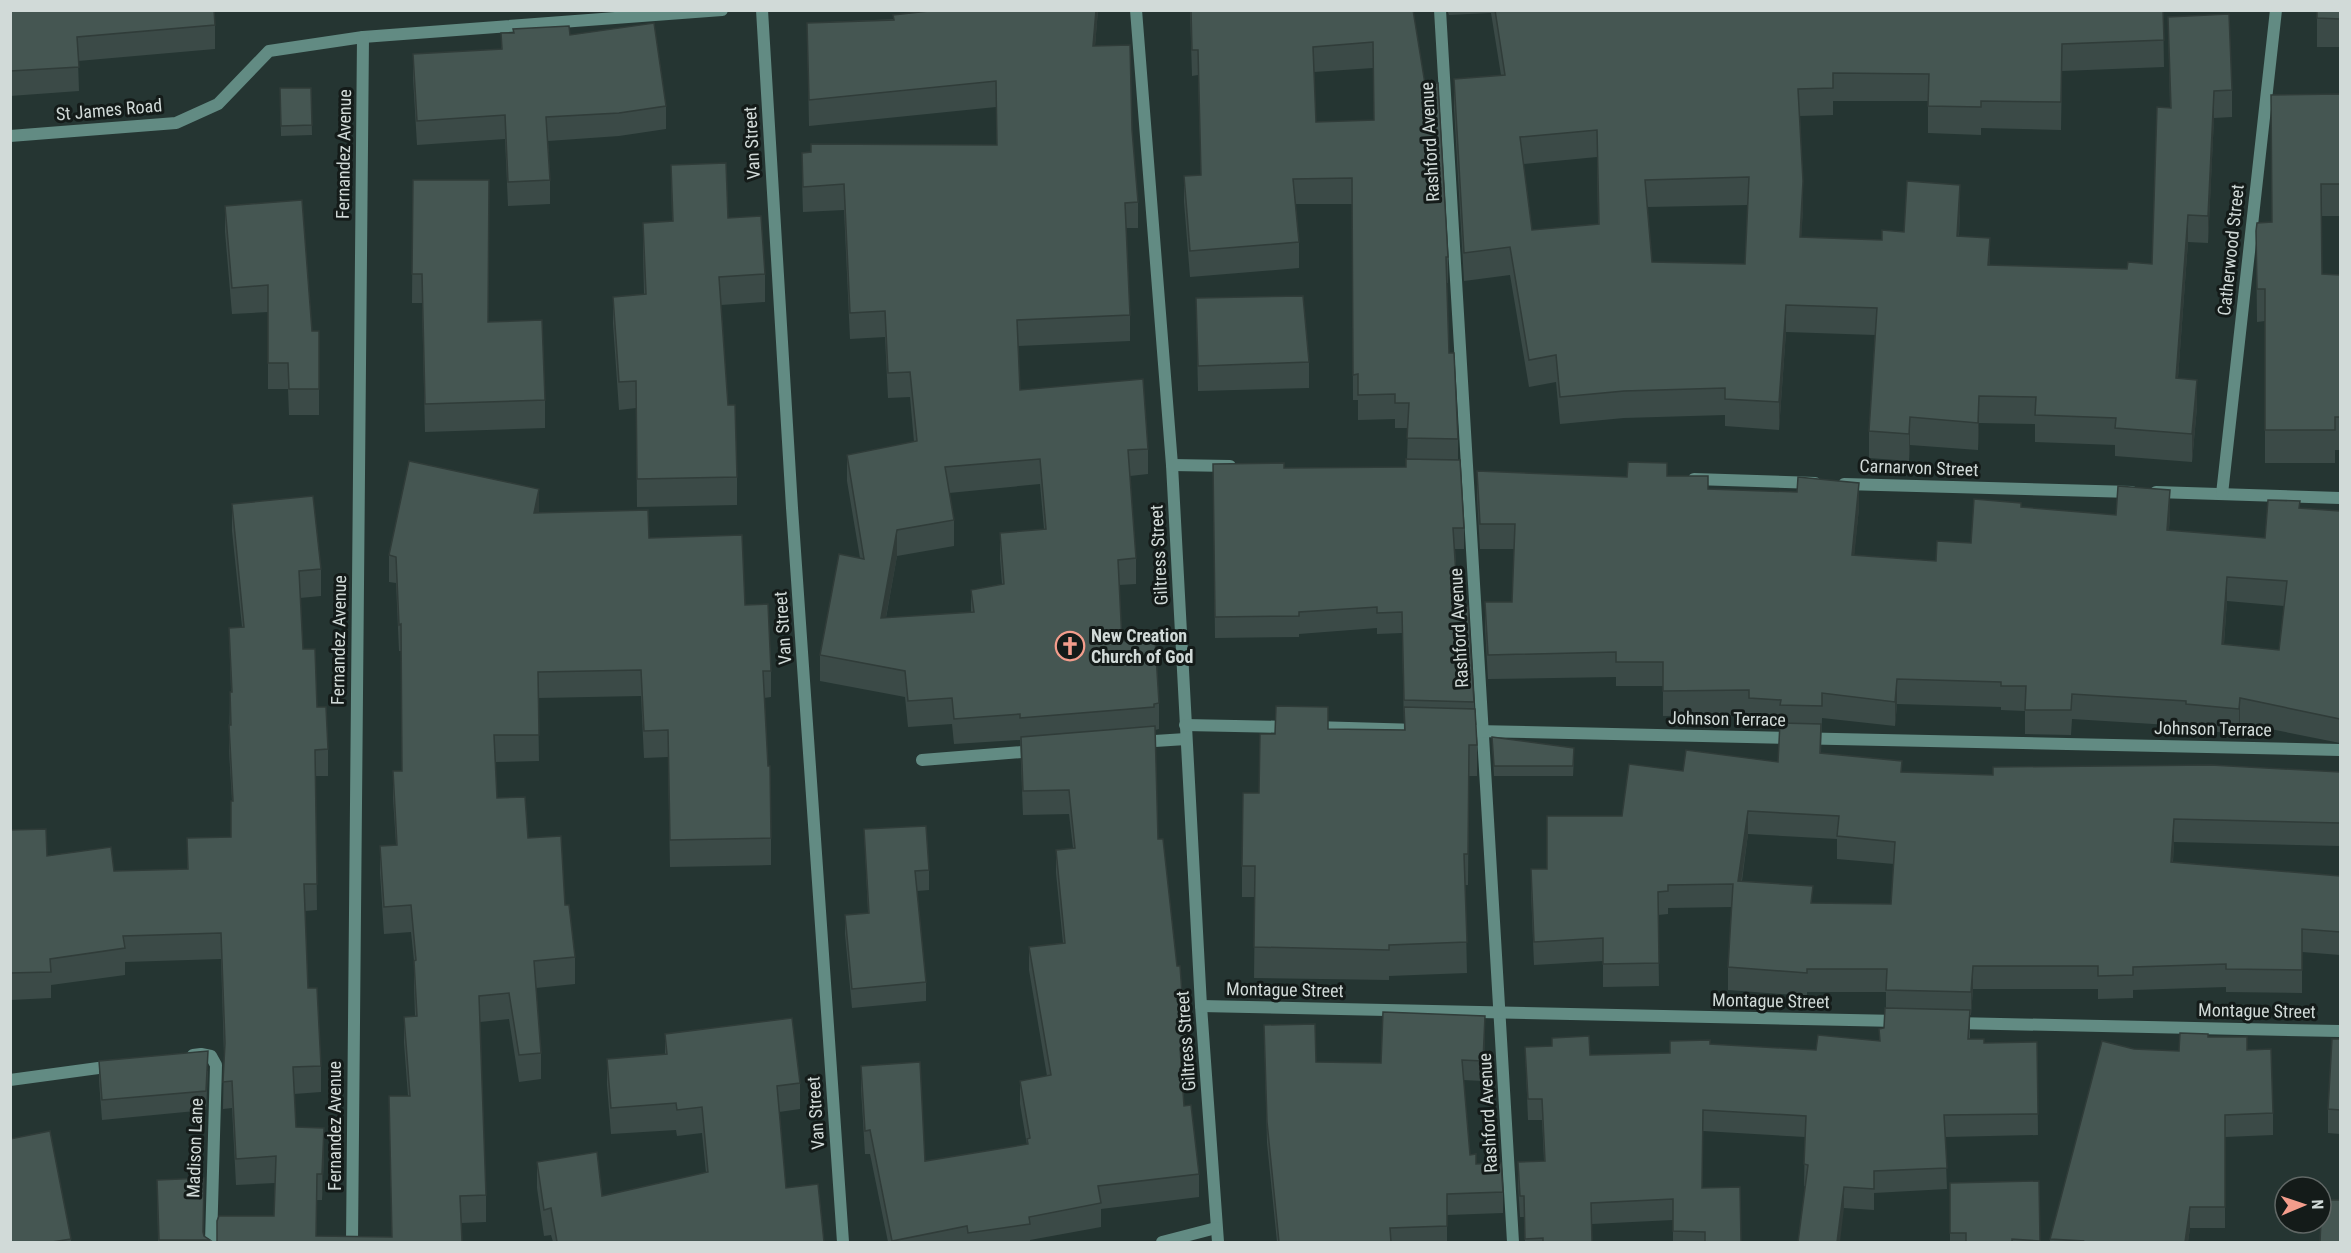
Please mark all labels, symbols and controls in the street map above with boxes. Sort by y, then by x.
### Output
street label: Rashford Avenue [1416,82,1443,203]
street label: Fernandez Avenue [332,89,355,219]
street label: St James Road [55,94,163,125]
street label: Van Street [739,106,764,180]
street label: Catherwood Street [2213,183,2248,317]
street label: Carnarvon Street [1859,455,1979,480]
street label: Giltress Street [1145,504,1172,606]
street label: Rashford Avenue [1445,568,1472,689]
street label: Fernandez Avenue [327,575,350,705]
street label: Van Street [769,591,796,665]
place label: New Creation Church of God [1091,625,1193,667]
church icon: New Creation Church of God [1054,630,1086,662]
street label: Johnson Terrace [1668,707,1786,730]
street label: Johnson Terrace [2154,717,2272,740]
street label: Montague Street [1226,978,1344,1001]
street label: Montague Street [1712,989,1830,1012]
street label: Giltress Street [1172,990,1199,1092]
street label: Montague Street [2198,999,2316,1022]
street label: Rashford Avenue [1474,1053,1501,1174]
street label: Fernandez Avenue [324,1061,345,1191]
street label: Van Street [802,1076,829,1150]
street label: Madison Lane [182,1098,207,1198]
north arrow [2273,1175,2333,1235]
text: N [2308,1199,2327,1210]

